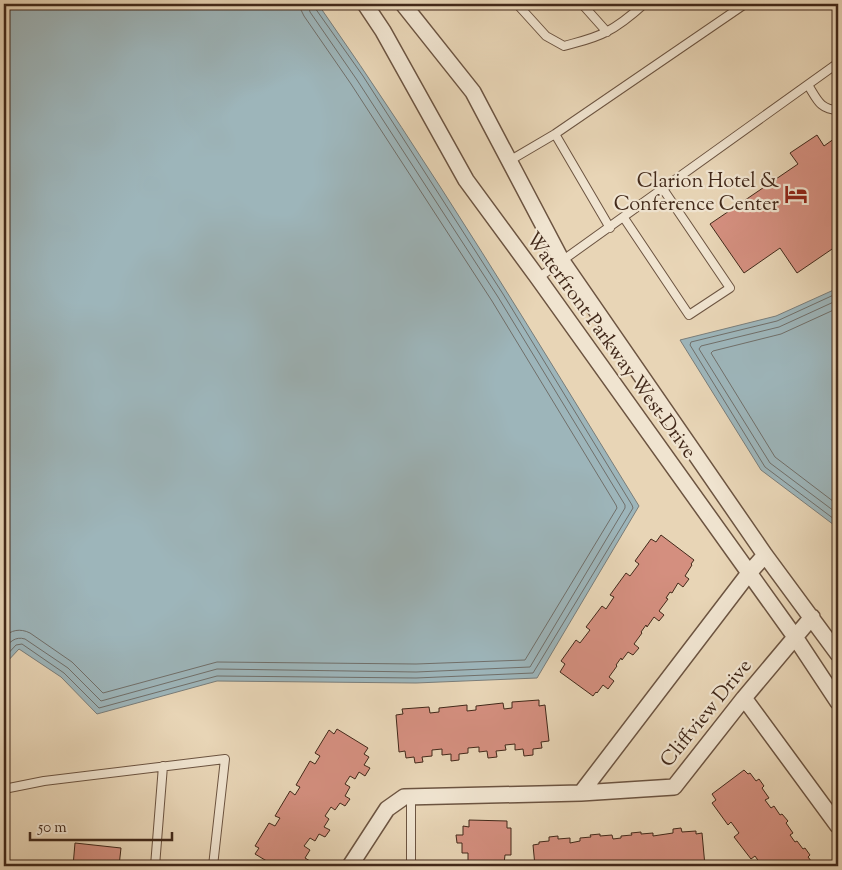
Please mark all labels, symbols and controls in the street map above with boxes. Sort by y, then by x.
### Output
place label: Clarion Hotel & Conference Center [614,168,779,220]
hotel icon: Clarion Hotel & Conference Center [783,181,809,207]
street label: Waterfront Parkway West Drive [518,226,702,466]
street label: Cliffview Drive [654,654,760,774]
scale bar [30,810,172,842]
text: 50 m [37,818,67,839]

